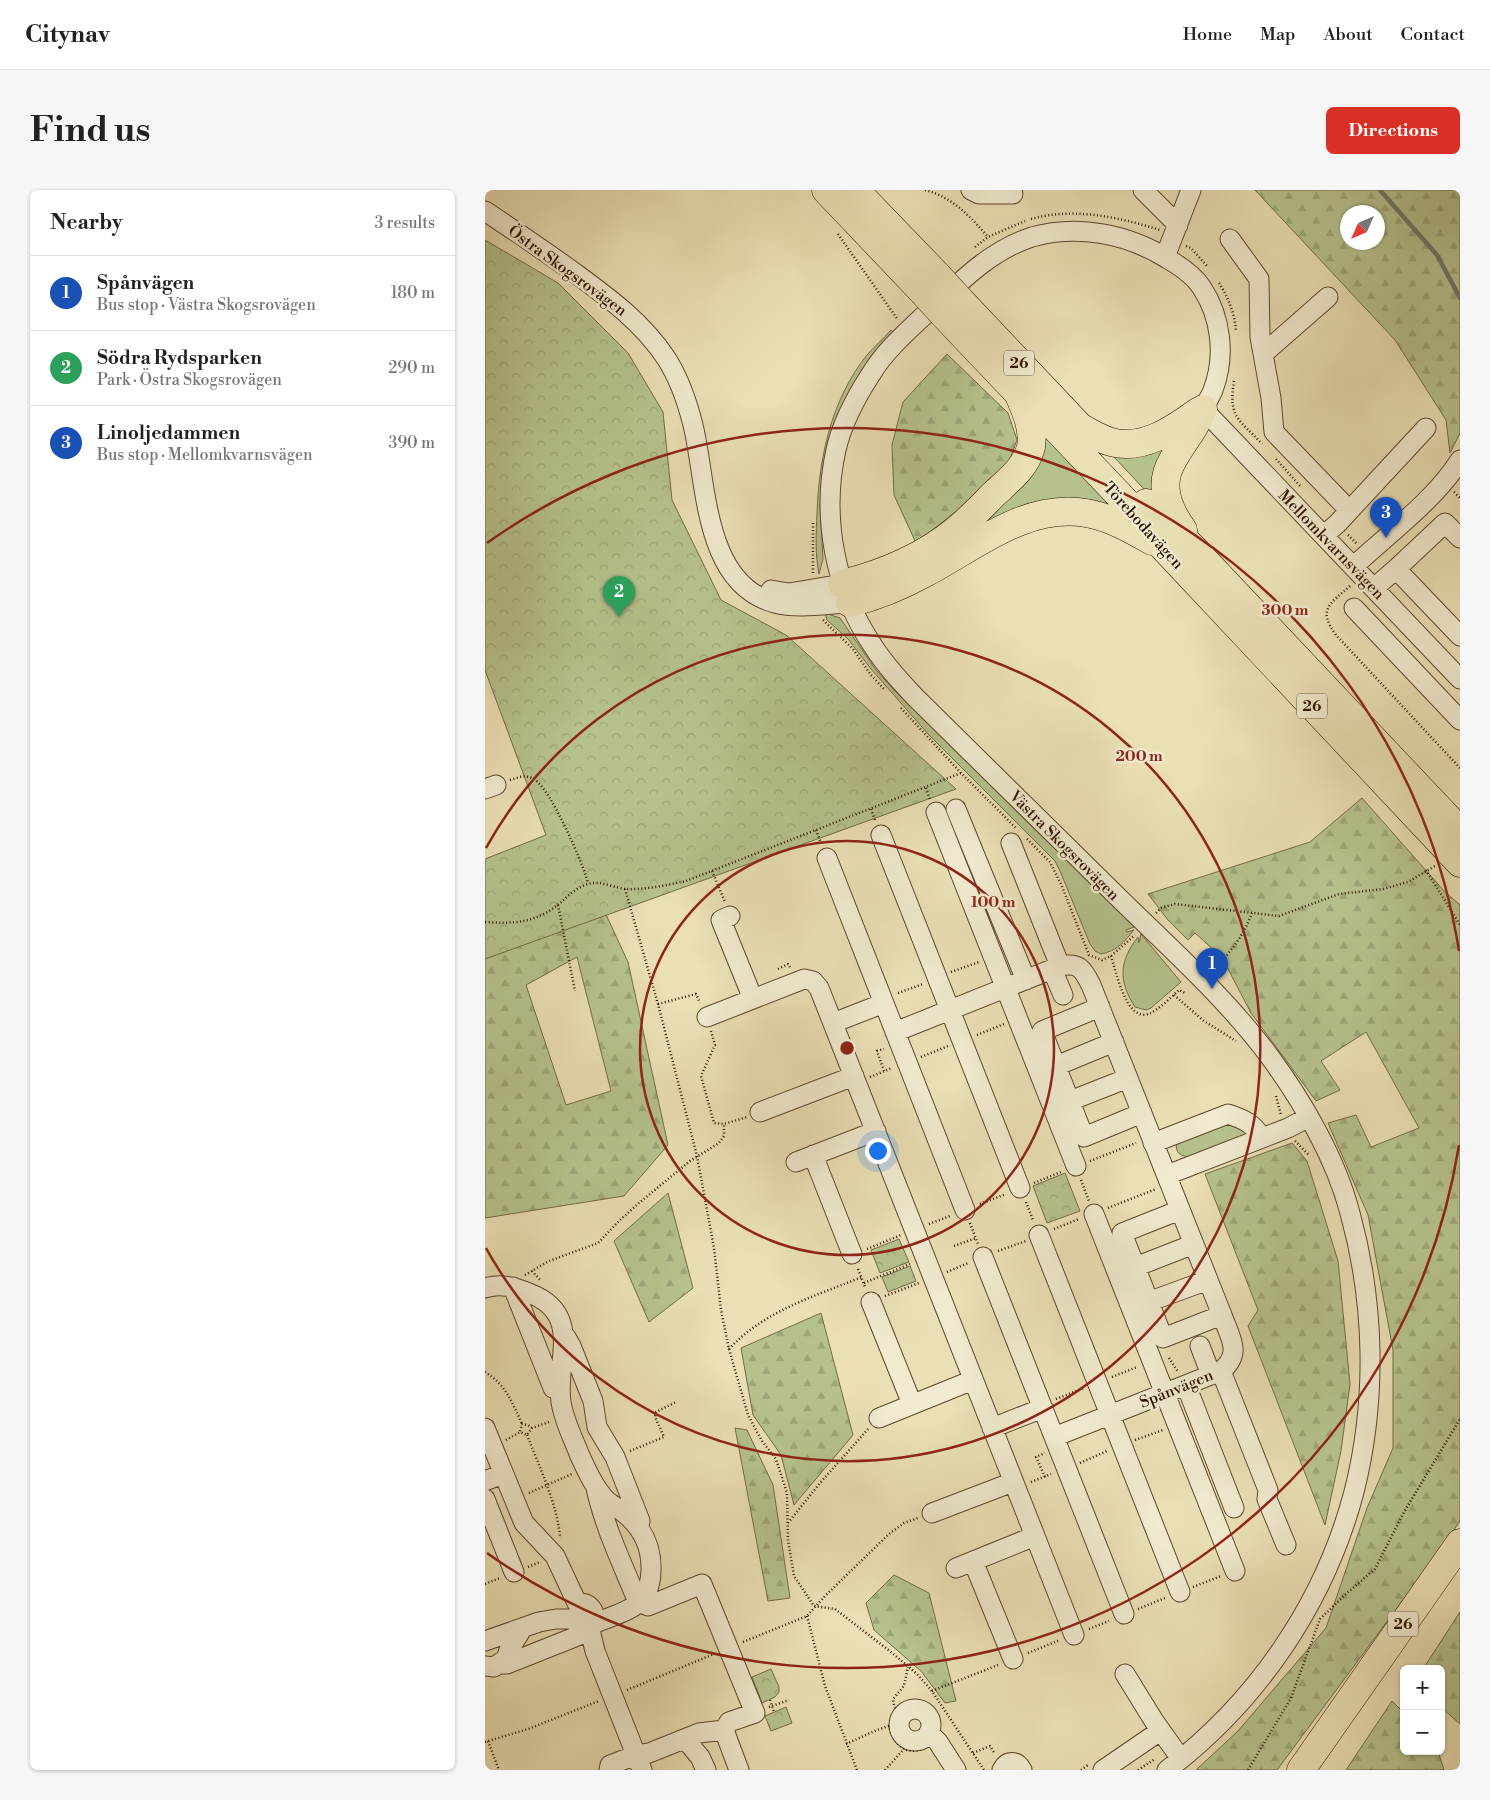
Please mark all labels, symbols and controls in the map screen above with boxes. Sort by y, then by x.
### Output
text: Citynav [25,20,110,50]
text: Home [1183,23,1232,46]
text: Map [1260,23,1296,46]
text: About [1324,23,1373,46]
text: Contact [1401,23,1465,46]
button: Directions [1326,107,1460,154]
text: Find us [30,109,150,152]
north arrow [1340,205,1385,250]
text: Nearby [50,210,123,236]
text: 3 results [374,213,435,233]
street label: Östra Skogsrovägen [504,219,632,321]
text: Spånvägen [97,271,194,295]
text: 1 [62,283,70,303]
text: 180 m [391,283,435,303]
text: Bus stop · Västra Skogsrovägen [97,295,316,315]
text: Södra Rydsparken [97,346,262,370]
road number: 26 [1004,350,1034,376]
text: 2 [61,358,71,378]
text: 290 m [388,358,435,378]
text: Park · Östra Skogsrovägen [97,370,282,390]
text: Linoljedammen [97,421,240,445]
text: 3 [61,433,71,453]
text: 390 m [389,433,435,453]
text: Bus stop · Mellomkvarnsvägen [97,445,313,465]
street label: Törebodavägen [1099,478,1188,574]
street label: Mellomkvarnsvägen [1274,486,1389,604]
pin: 3 [1370,497,1402,538]
pin: 2 [603,576,635,617]
text: 300 m [1262,601,1309,620]
road number: 26 [1297,694,1327,718]
text: 200 m [1115,747,1163,766]
street label: Västra Skogsrovägen [1004,786,1124,905]
text: 100 m [971,893,1016,912]
pin: 1 [1196,948,1228,989]
centre of rings [838,1039,856,1057]
your location [865,1138,891,1164]
street label: Spånvägen [1137,1365,1217,1413]
road number: 26 [1388,1612,1418,1636]
map controls [1400,1665,1445,1755]
button: + [1400,1665,1445,1710]
button: − [1400,1710,1445,1755]

